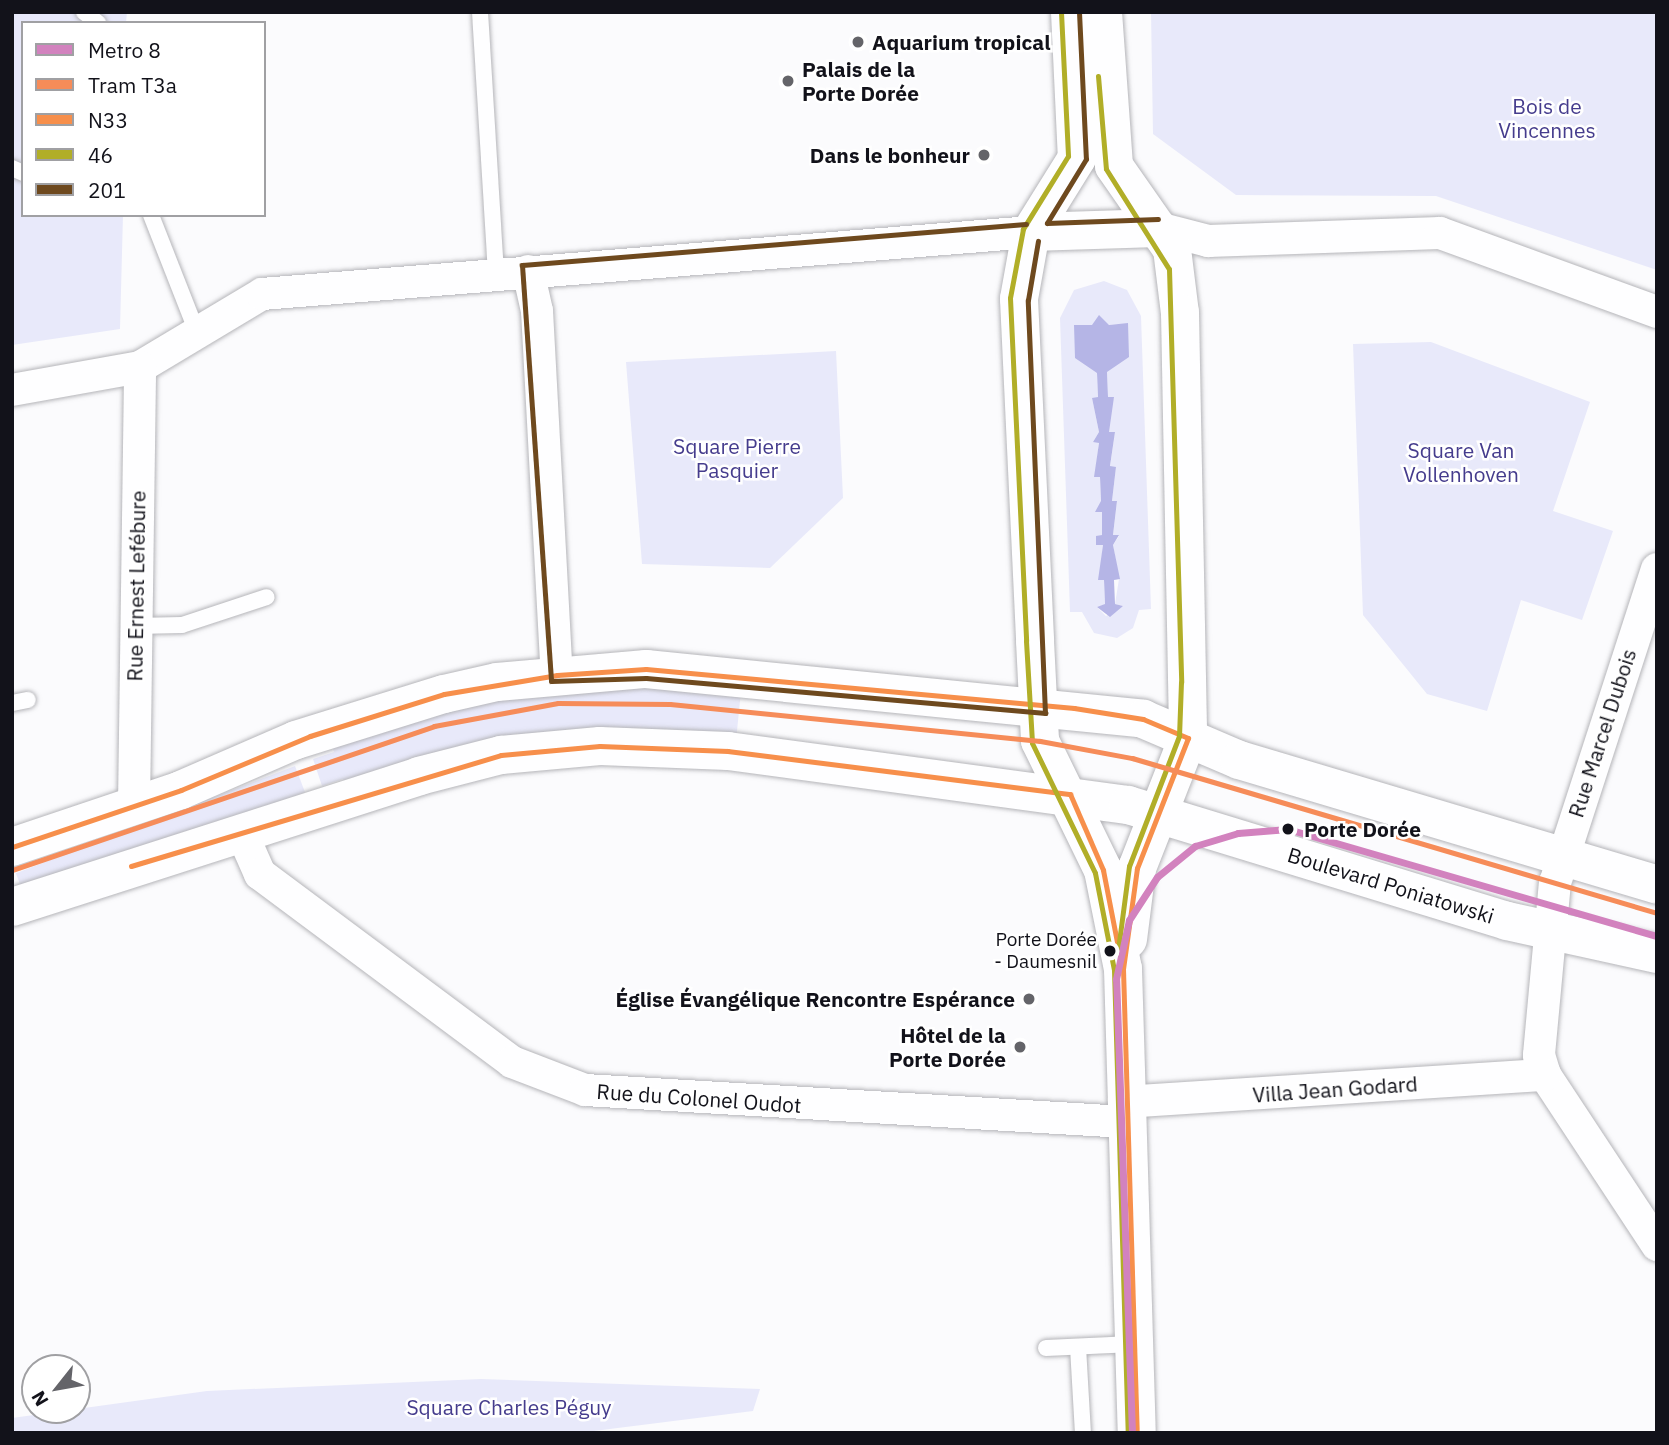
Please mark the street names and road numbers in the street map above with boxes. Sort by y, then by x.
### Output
street label: Rue Ernest Lefébure [122,490,150,682]
street label: Rue Marcel Dubois [1563,646,1641,820]
street label: Boulevard Poniatowski [1285,842,1497,928]
street label: Villa Jean Godard [1252,1071,1418,1107]
street label: Rue du Colonel Oudot [596,1078,802,1118]

